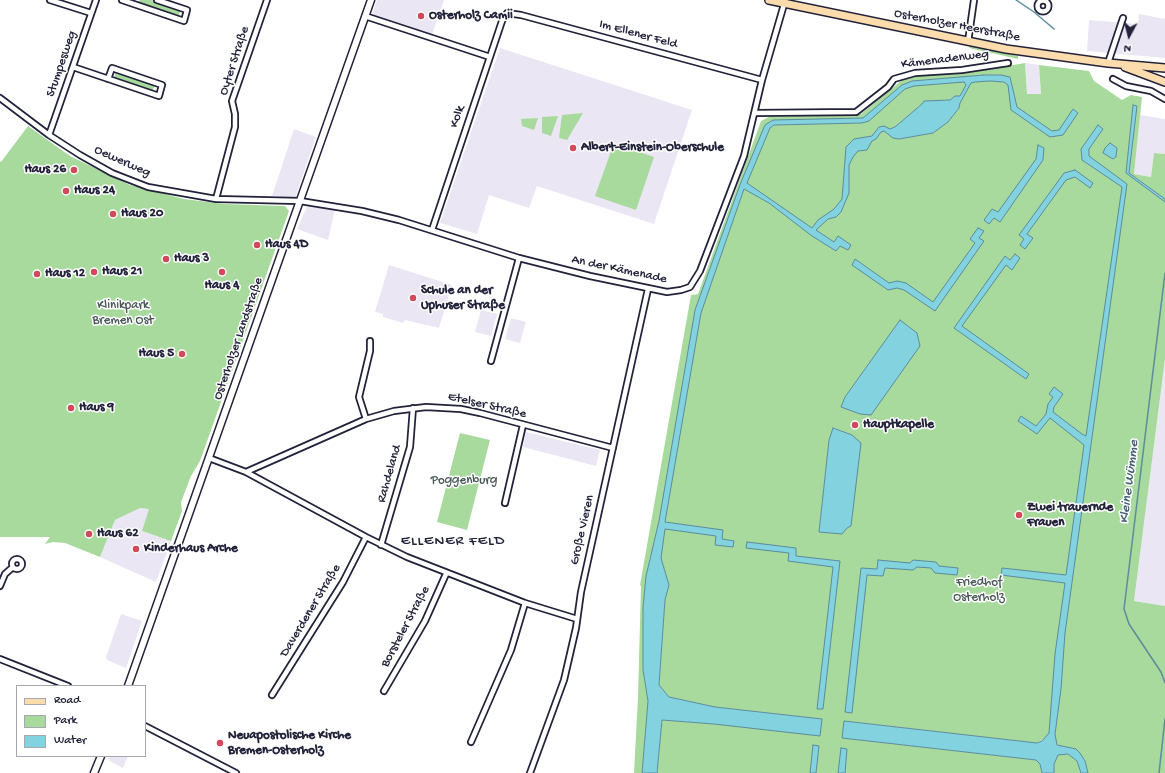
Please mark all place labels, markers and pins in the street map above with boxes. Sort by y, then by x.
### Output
place label: Osterholz Camii [429,8,513,24]
marker: Osterholz Camii [416,11,426,21]
place label: Albert-Einstein-Oberschule [581,140,724,156]
marker: Albert-Einstein-Oberschule [568,143,578,153]
place label: Haus 26 [24,162,66,178]
marker: Haus 26 [69,165,79,175]
place label: Haus 24 [74,183,115,199]
marker: Haus 24 [61,186,71,196]
place label: Haus 20 [121,206,163,222]
marker: Haus 20 [108,209,118,219]
place label: Haus 4D [265,237,308,253]
marker: Haus 4D [252,240,262,250]
place label: Haus 3 [174,251,209,267]
marker: Haus 3 [161,254,171,264]
place label: Haus 21 [102,264,142,280]
place label: Haus 12 [45,266,85,282]
marker: Haus 21 [89,267,99,277]
marker: Haus 4 [217,267,227,277]
marker: Haus 12 [32,269,42,279]
place label: Haus 4 [205,278,239,294]
place label: Schule an der Uphuser Straße [421,283,505,314]
marker: Schule an der Uphuser Straße [408,293,418,303]
place label: Haus 5 [139,346,174,362]
marker: Haus 5 [177,349,187,359]
place label: Haus 9 [79,400,114,416]
marker: Haus 9 [66,403,76,413]
place label: Hauptkapelle [863,417,934,433]
marker: Hauptkapelle [850,420,860,430]
place label: Zwei trauernde Frauen [1027,500,1113,531]
marker: Zwei trauernde Frauen [1014,510,1024,520]
place label: Haus 62 [97,526,139,542]
marker: Haus 62 [84,529,94,539]
place label: Kinderhaus Arche [144,541,238,557]
marker: Kinderhaus Arche [131,544,141,554]
place label: Neuapostolische Kirche Bremen-Osterholz [228,728,351,759]
marker: Neuapostolische Kirche Bremen-Osterholz [215,738,225,748]

